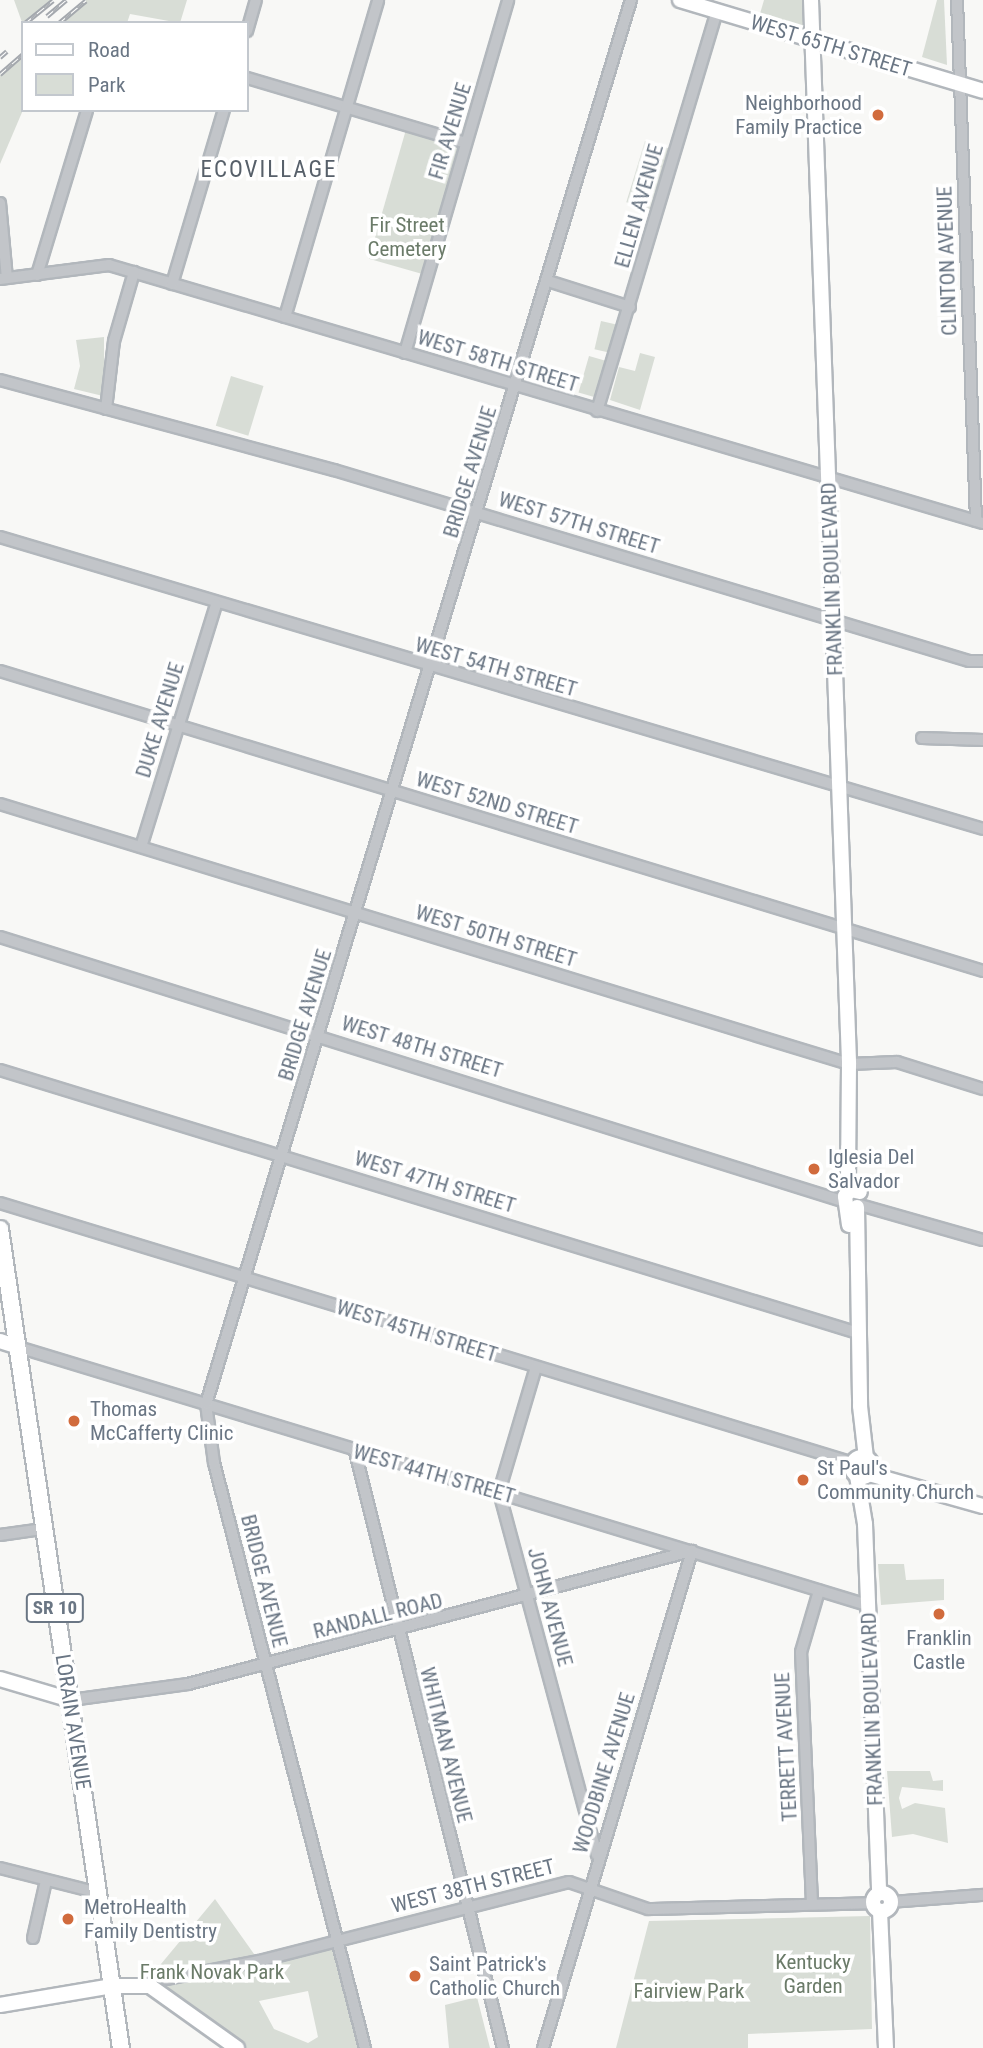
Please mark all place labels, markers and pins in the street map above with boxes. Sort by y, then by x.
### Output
place label: Neighborhood Family Practice [735,90,862,140]
marker: Neighborhood Family Practice [868,105,888,125]
place label: Iglesia Del Salvador [828,1144,914,1194]
marker: Iglesia Del Salvador [806,1161,822,1177]
place label: Thomas McCafferty Clinic [90,1396,233,1446]
marker: Thomas McCafferty Clinic [64,1411,84,1431]
place label: St Paul's Community Church [817,1455,974,1505]
marker: St Paul's Community Church [795,1472,811,1488]
marker: Franklin Castle [931,1606,947,1622]
place label: Franklin Castle [906,1625,972,1675]
place label: MetroHealth Family Dentistry [84,1894,217,1944]
marker: MetroHealth Family Dentistry [58,1909,78,1929]
place label: Saint Patrick's Catholic Church [429,1951,560,2001]
marker: Saint Patrick's Catholic Church [407,1968,423,1984]

